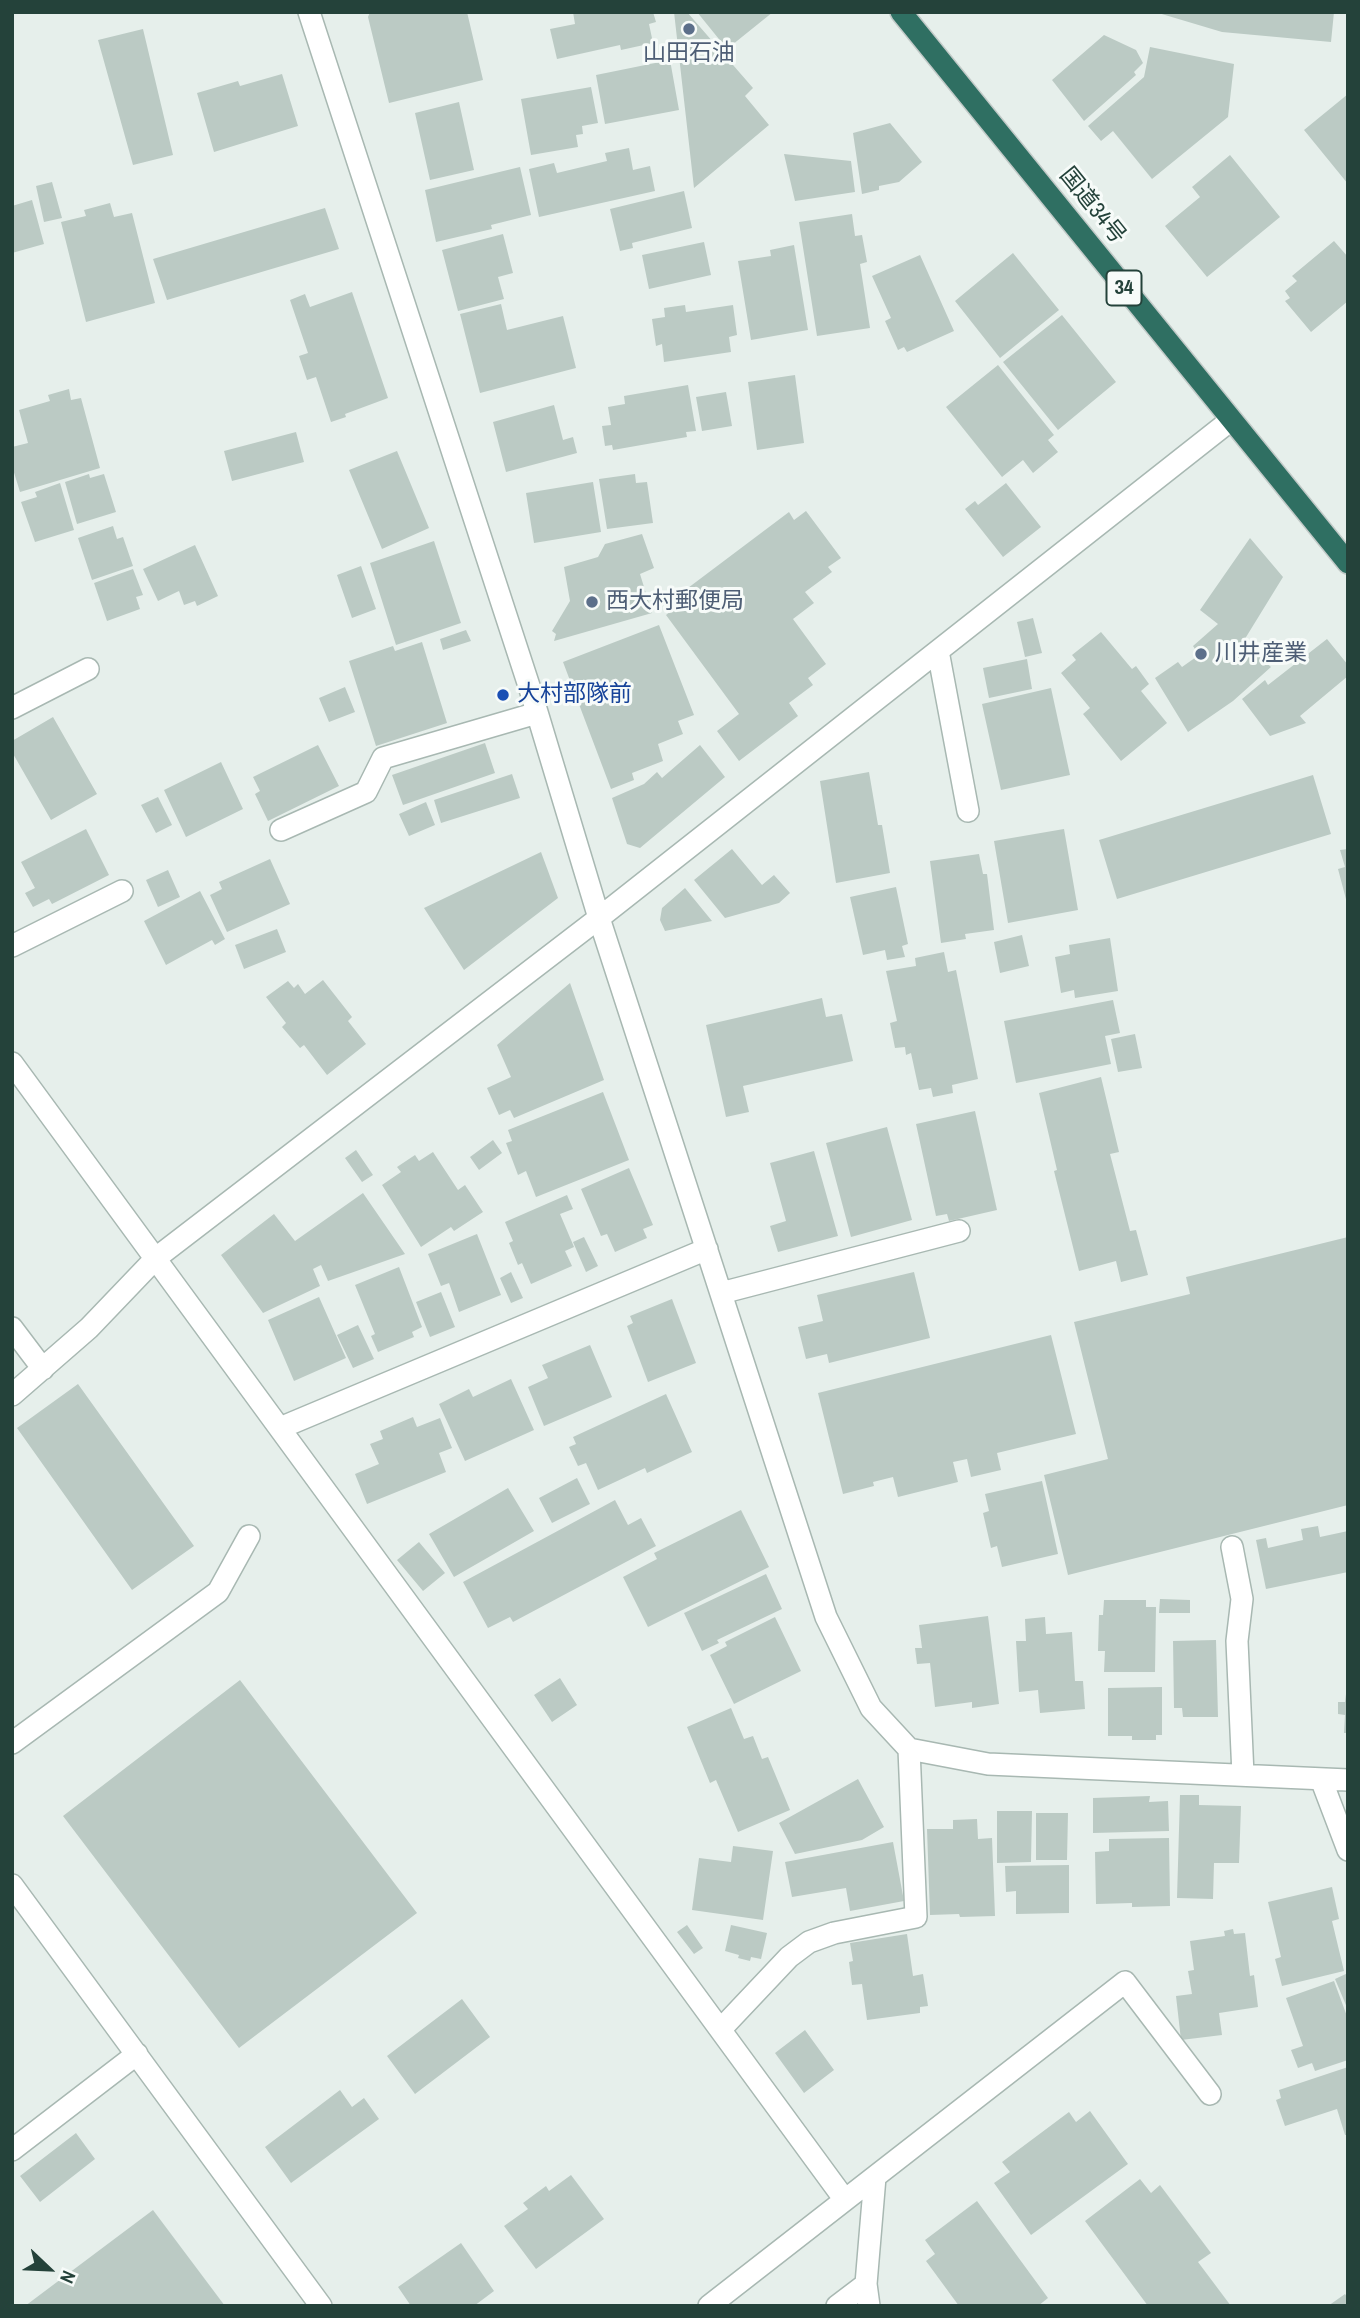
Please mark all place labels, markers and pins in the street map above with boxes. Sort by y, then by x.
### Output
marker: 山田石油 [681,21,697,37]
place label: 山田石油 [643,40,735,68]
place label: 西大村郵便局 [606,588,744,616]
marker: 西大村郵便局 [584,594,600,610]
place label: 川井産業 [1215,640,1307,668]
marker: 川井産業 [1193,646,1209,662]
place label: 大村部隊前 [517,681,632,709]
marker: 大村部隊前 [495,687,511,703]

